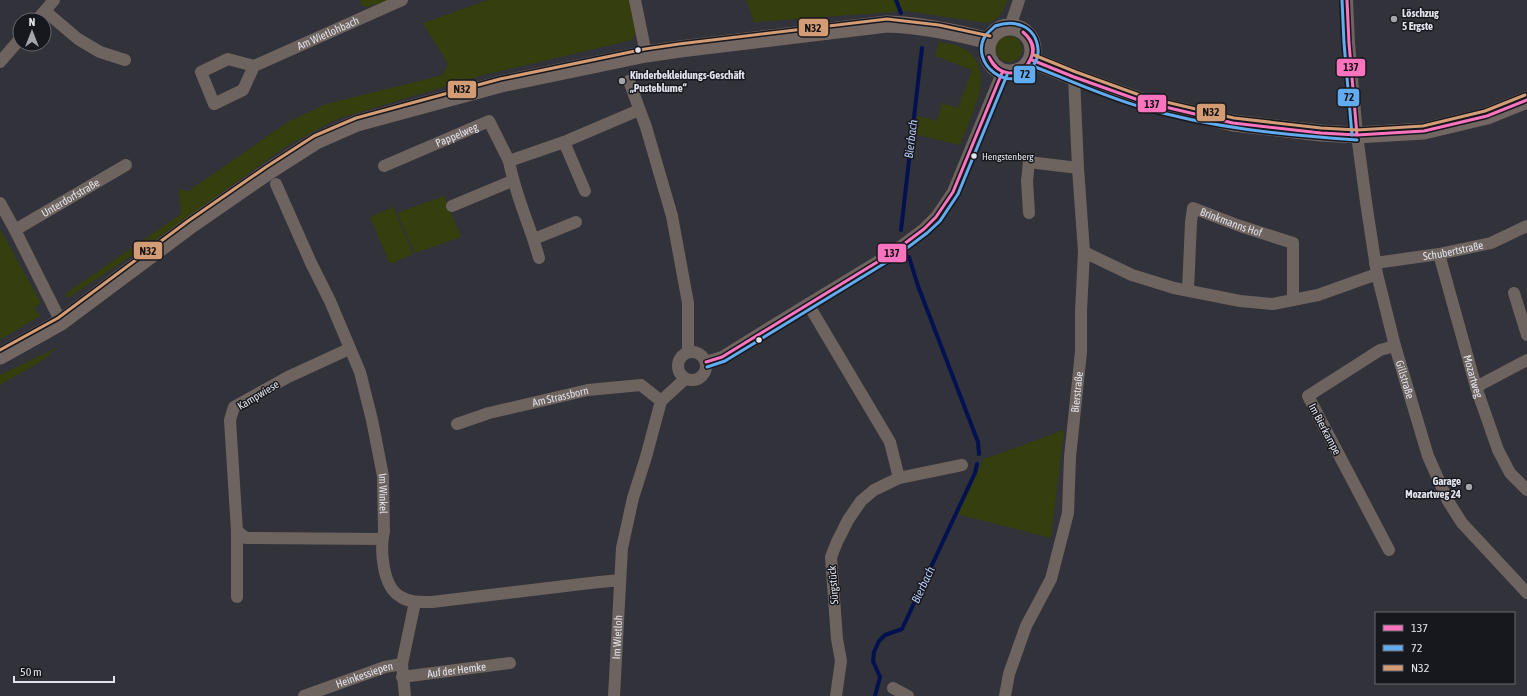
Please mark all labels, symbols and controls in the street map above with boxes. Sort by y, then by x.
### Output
place label: Löschzug 5 Ergste [1402,7,1439,32]
north arrow [12,12,52,52]
street label: Am Wietlohbach [295,14,361,52]
marker: Löschzug 5 Ergste [1389,14,1399,24]
text: N [29,16,35,28]
line badge: N32 [798,18,829,37]
text: N32 [805,22,821,34]
unlabelled marker [633,45,643,55]
line badge: 137 [1336,58,1366,77]
text: 137 [1343,61,1359,73]
line badge: 72 [1013,65,1036,84]
text: 72 [1020,68,1030,80]
place label: Kinderbekleidungs-Geschäft „Pusteblume“ [629,69,746,94]
marker: Kinderbekleidungs-Geschäft „Pusteblume“ [617,76,627,86]
line badge: N32 [447,80,477,99]
text: N32 [454,83,470,95]
line badge: 72 [1337,88,1360,107]
text: 72 [1344,91,1354,103]
line badge: 137 [1137,94,1167,113]
text: 137 [1144,98,1160,110]
line badge: N32 [1196,103,1226,122]
text: N32 [1203,106,1219,118]
water label: Bierbach [902,119,920,159]
street label: Pappelweg [434,120,480,149]
marker: Hengstenberg [969,151,979,161]
place label: Hengstenberg [982,151,1034,162]
street label: Unterdorfstraße [39,176,101,219]
street label: Brinkmanns Hof [1199,205,1264,239]
street label: Schubertstraße [1422,239,1484,262]
line badge: N32 [133,241,163,260]
line badge: 137 [877,243,907,263]
text: N32 [140,245,156,257]
text: 137 [884,247,900,259]
unlabelled marker [754,335,764,345]
street label: Mozartweg [1461,354,1485,400]
street label: Gillstraße [1394,359,1416,400]
street label: Bierstraße [1069,371,1085,413]
street label: Kampwiese [235,378,281,412]
street label: Am Strassborn [531,384,590,409]
street label: Im Bierkampe [1306,401,1344,457]
street label: Im Winkel [377,472,390,514]
place label: Garage Mozartweg 24 [1405,475,1461,500]
marker: Garage Mozartweg 24 [1464,482,1474,492]
water label: Bierbach [908,564,938,606]
street label: Sürgstück [826,565,840,605]
legend [1375,612,1515,684]
street label: Im Wietloh [610,615,624,660]
text: 137 [1411,621,1428,635]
text: 72 [1411,641,1422,655]
scale bar [14,658,114,684]
street label: Heinkessiepen [334,660,394,690]
street label: Auf der Hemke [426,660,487,680]
text: N32 [1411,661,1429,675]
text: 50 m [20,665,42,679]

